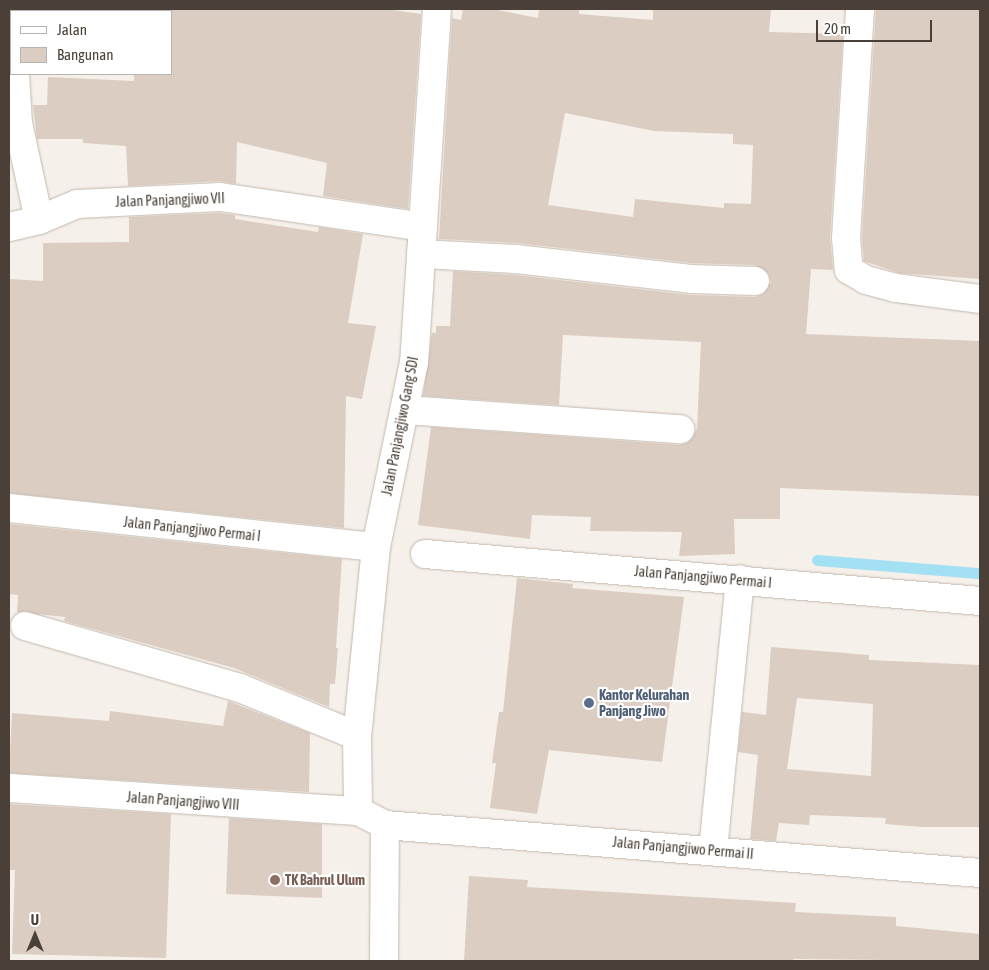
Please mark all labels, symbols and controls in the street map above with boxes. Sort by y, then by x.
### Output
legend [10,10,172,75]
scale bar [819,10,935,42]
text: 20 m [824,20,851,37]
text: Jalan [57,21,87,38]
text: Bangunan [57,46,114,63]
street label: Jalan Panjangjiwo VII [115,190,225,210]
street label: Jalan Panjangjiwo Gang SDI [378,355,422,497]
street label: Jalan Panjangjiwo Permai I [123,513,261,545]
street label: Jalan Panjangjiwo Permai I [634,563,772,591]
place label: Kantor Kelurahan Panjang Jiwo [599,687,689,720]
marker: Kantor Kelurahan Panjang Jiwo [583,697,595,709]
street label: Jalan Panjangjiwo VIII [126,789,240,813]
street label: Jalan Panjangjiwo Permai II [612,833,754,863]
place label: TK Bahrul Ulum [285,872,365,888]
marker: TK Bahrul Ulum [269,874,281,886]
north arrow [10,910,60,960]
text: U [31,912,39,928]

